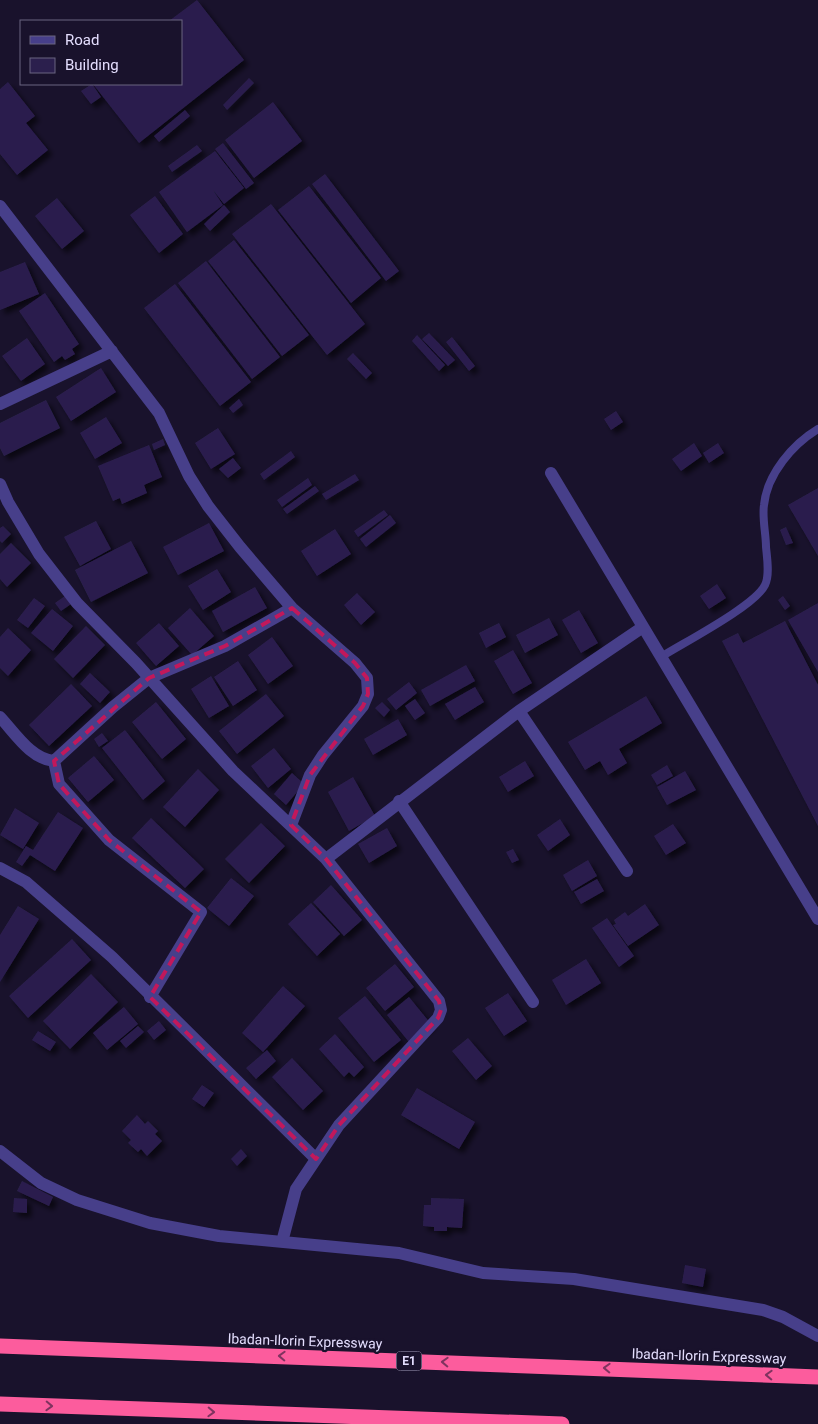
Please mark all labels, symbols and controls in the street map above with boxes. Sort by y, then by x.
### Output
legend [20,20,182,85]
text: Road [65,31,99,49]
text: Building [65,56,119,74]
street label: Ibadan-Ilorin Expressway [227,1330,383,1352]
street label: Ibadan-Ilorin Expressway [631,1345,787,1367]
one-way arrow [278,1351,286,1362]
road number: E1 [396,1352,422,1370]
one-way arrow [440,1357,448,1367]
one-way arrow [603,1363,611,1374]
one-way arrow [765,1369,773,1380]
one-way arrow [45,1401,53,1411]
one-way arrow [207,1406,215,1417]

